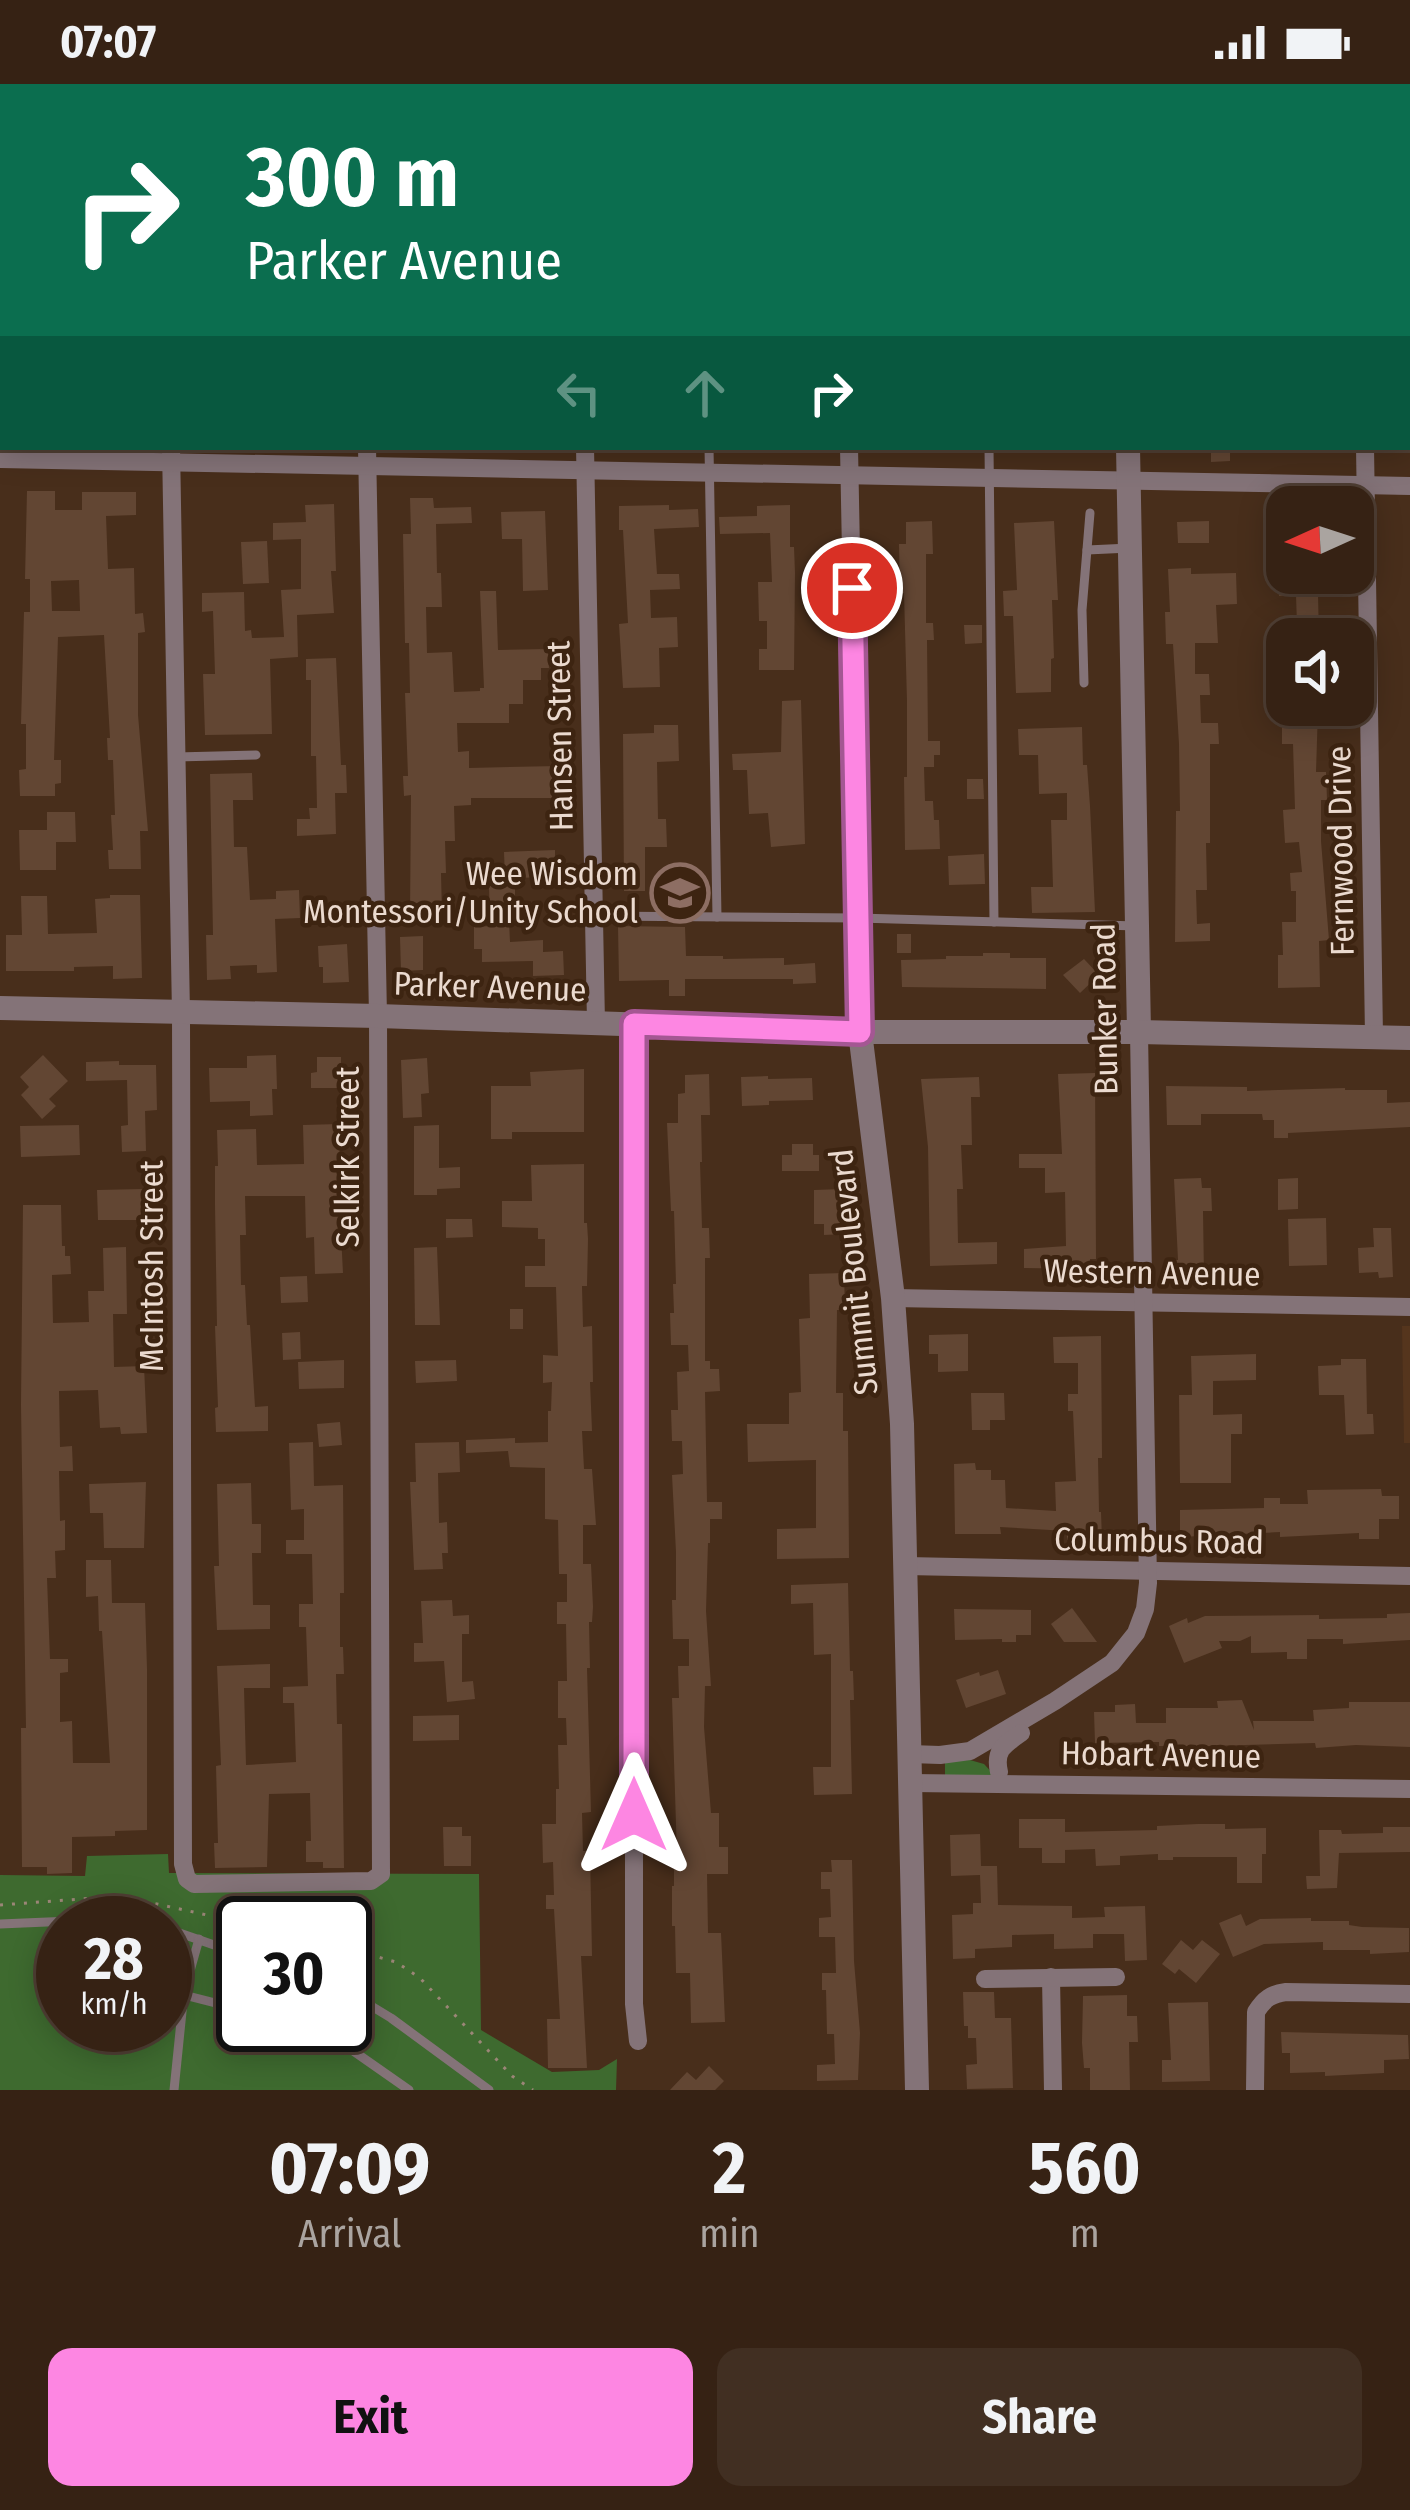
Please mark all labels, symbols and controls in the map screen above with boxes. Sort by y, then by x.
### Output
text: 07:07 [60,15,156,69]
text: 300 m [246,127,459,228]
icon: right [48,132,204,288]
text: Parker Avenue [246,229,562,293]
icon: left [546,360,612,426]
icon: ahead [672,360,738,426]
icon: right [798,360,864,426]
north arrow [1266,486,1374,594]
map controls [1266,486,1374,726]
pin [801,537,903,639]
icon: arrive [819,555,885,621]
button: sound [1266,618,1374,726]
street label: Hansen Street [538,640,582,831]
street label: Fernwood Drive [1319,746,1363,956]
place label: Wee Wisdom Montessori/Unity School [303,854,638,932]
school or university icon: Wee Wisdom Montessori/Unity School [649,862,711,924]
street label: Bunker Road [1084,923,1126,1095]
street label: Parker Avenue [393,964,587,1010]
street label: Selkirk Street [328,1066,368,1247]
street label: Summit Boulevard [821,1147,887,1397]
street label: McIntosh Street [132,1160,172,1372]
street label: Western Avenue [1043,1251,1261,1295]
street label: Columbus Road [1054,1519,1264,1563]
street label: Hobart Avenue [1061,1733,1261,1777]
position arrow [571,1752,697,1878]
speed limit sign: 30 [216,1896,372,2052]
text: 28 [84,1923,144,1995]
text: km/h [81,1986,147,2022]
text: 07:09 [269,2126,430,2212]
text: 2 [713,2126,746,2212]
text: 560 [1029,2126,1141,2212]
text: Arrival [298,2211,401,2257]
text: min [699,2211,760,2257]
text: m [1070,2211,1100,2257]
button: Exit [48,2348,693,2486]
button: Share [717,2348,1362,2486]

